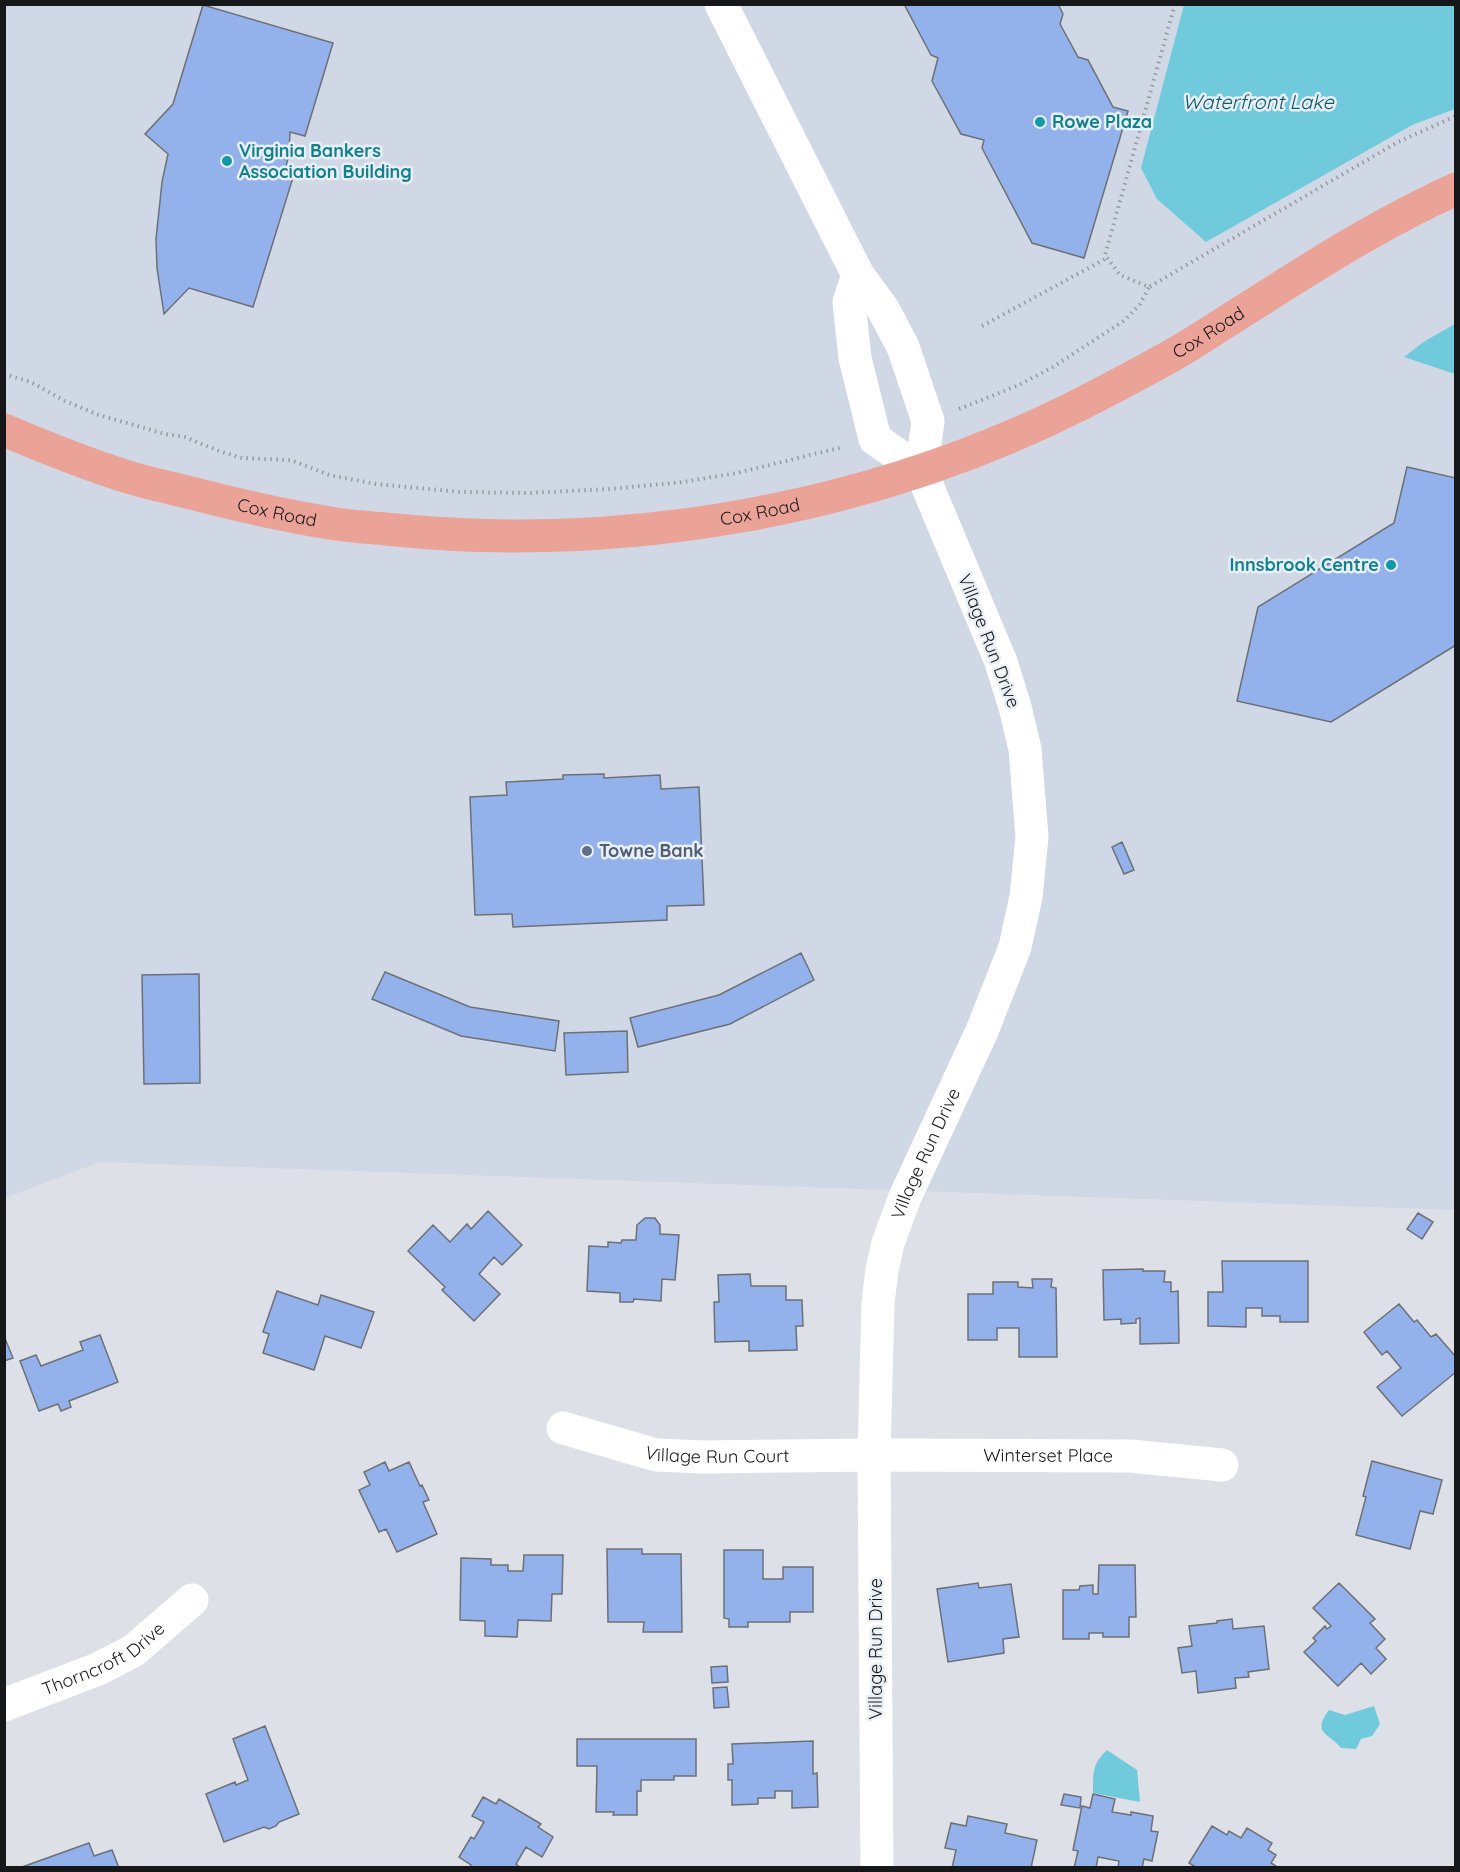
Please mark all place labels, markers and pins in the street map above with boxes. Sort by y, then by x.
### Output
place label: Rowe Plaza [1052,110,1152,133]
marker: Rowe Plaza [1033,115,1047,129]
place label: Virginia Bankers Association Building [239,139,412,183]
marker: Virginia Bankers Association Building [220,154,234,168]
place label: Innsbrook Centre [1229,553,1379,576]
marker: Innsbrook Centre [1384,558,1398,572]
place label: Towne Bank [599,839,704,862]
marker: Towne Bank [580,844,594,858]

